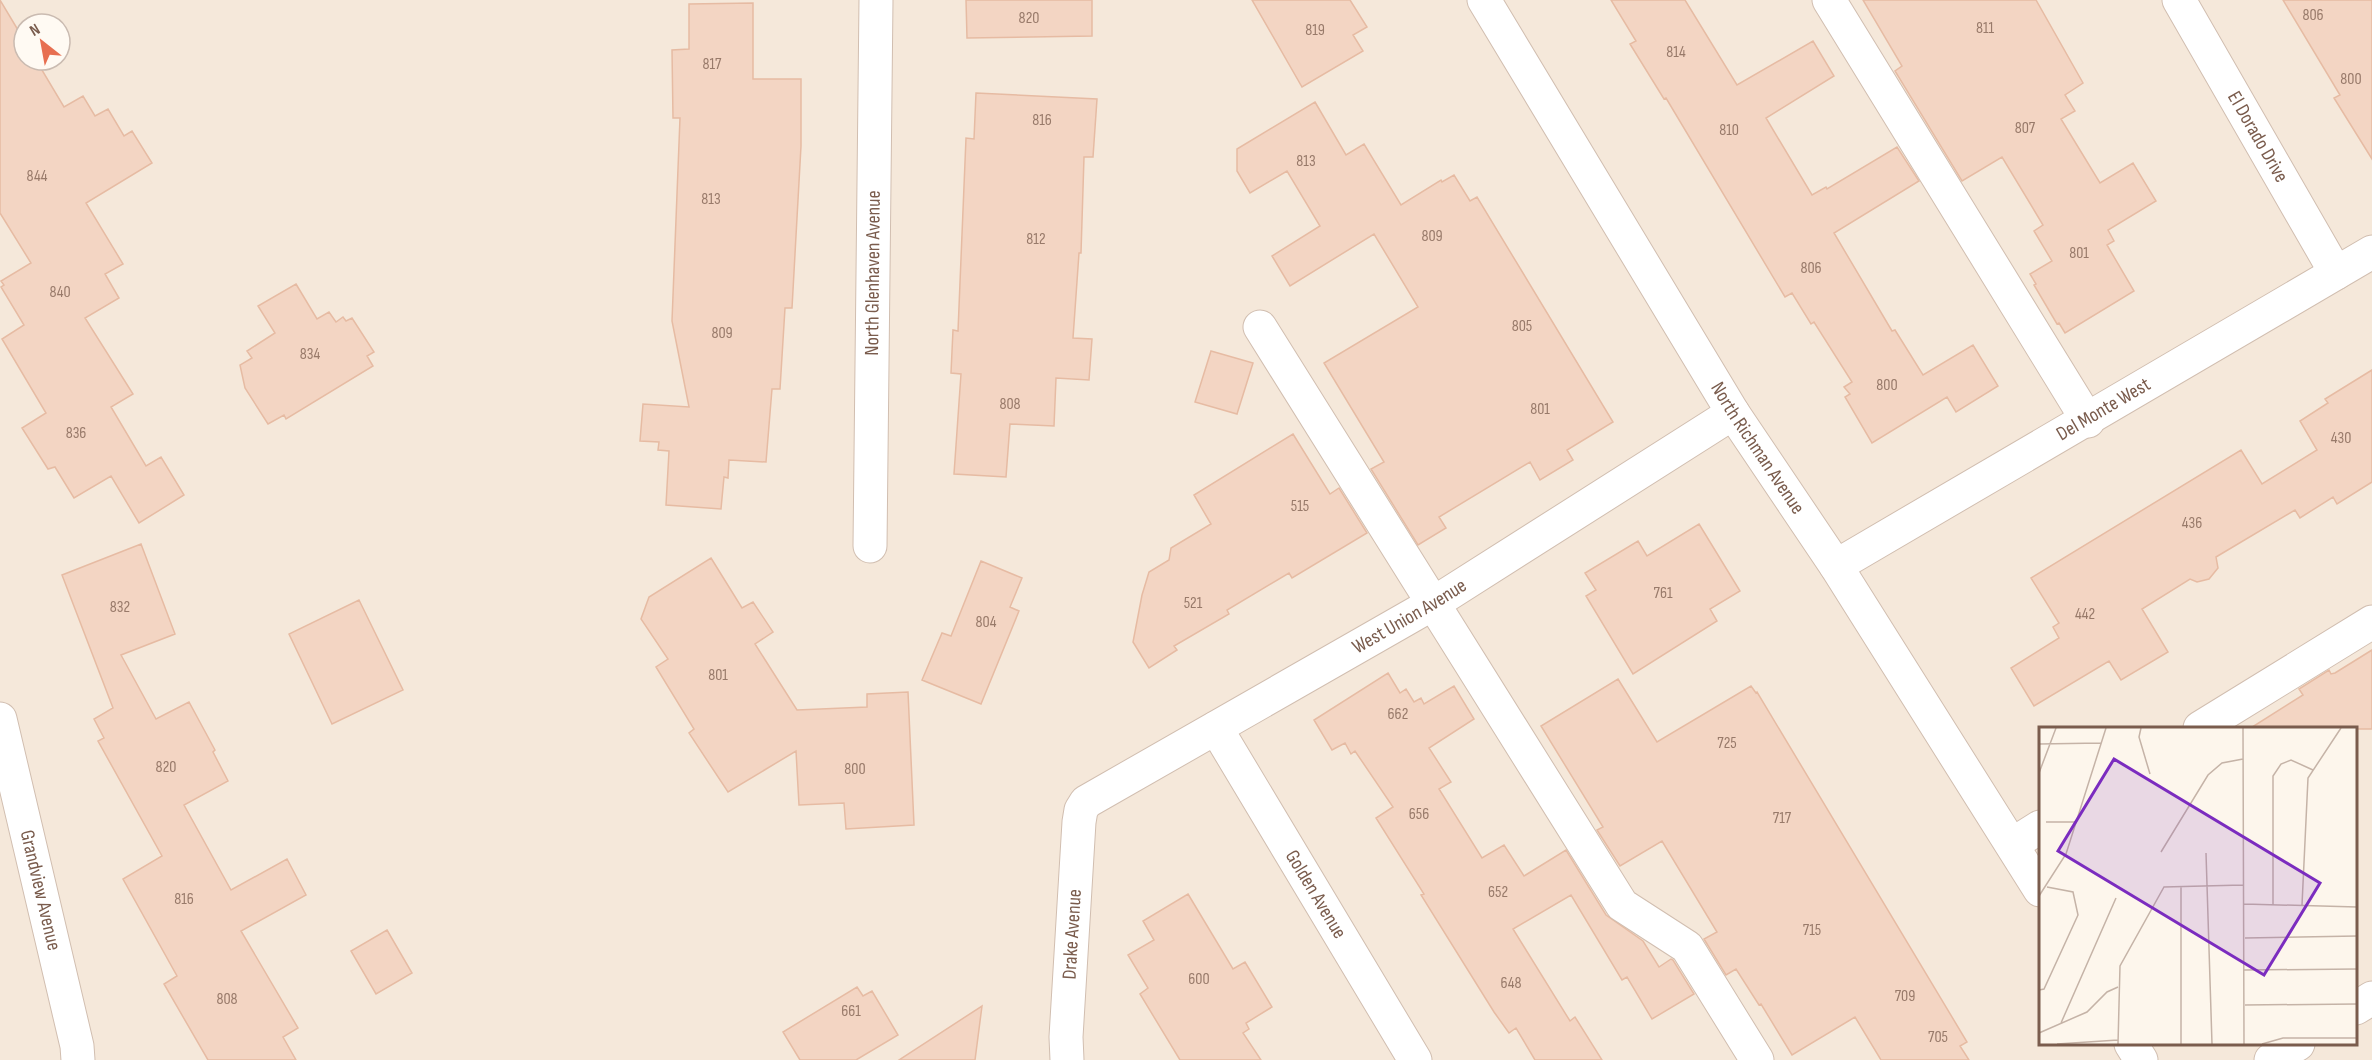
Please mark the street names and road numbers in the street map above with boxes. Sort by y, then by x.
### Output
street label: El Dorado Drive [2222,87,2293,187]
street label: North Glenhaven Avenue [860,190,886,356]
street label: Del Monte West [2052,372,2155,446]
street label: North Richman Avenue [1705,378,1810,519]
street label: West Union Avenue [1348,573,1471,659]
street label: Grandview Avenue [15,828,66,953]
street label: Golden Avenue [1280,846,1352,943]
street label: Drake Avenue [1058,888,1087,980]

